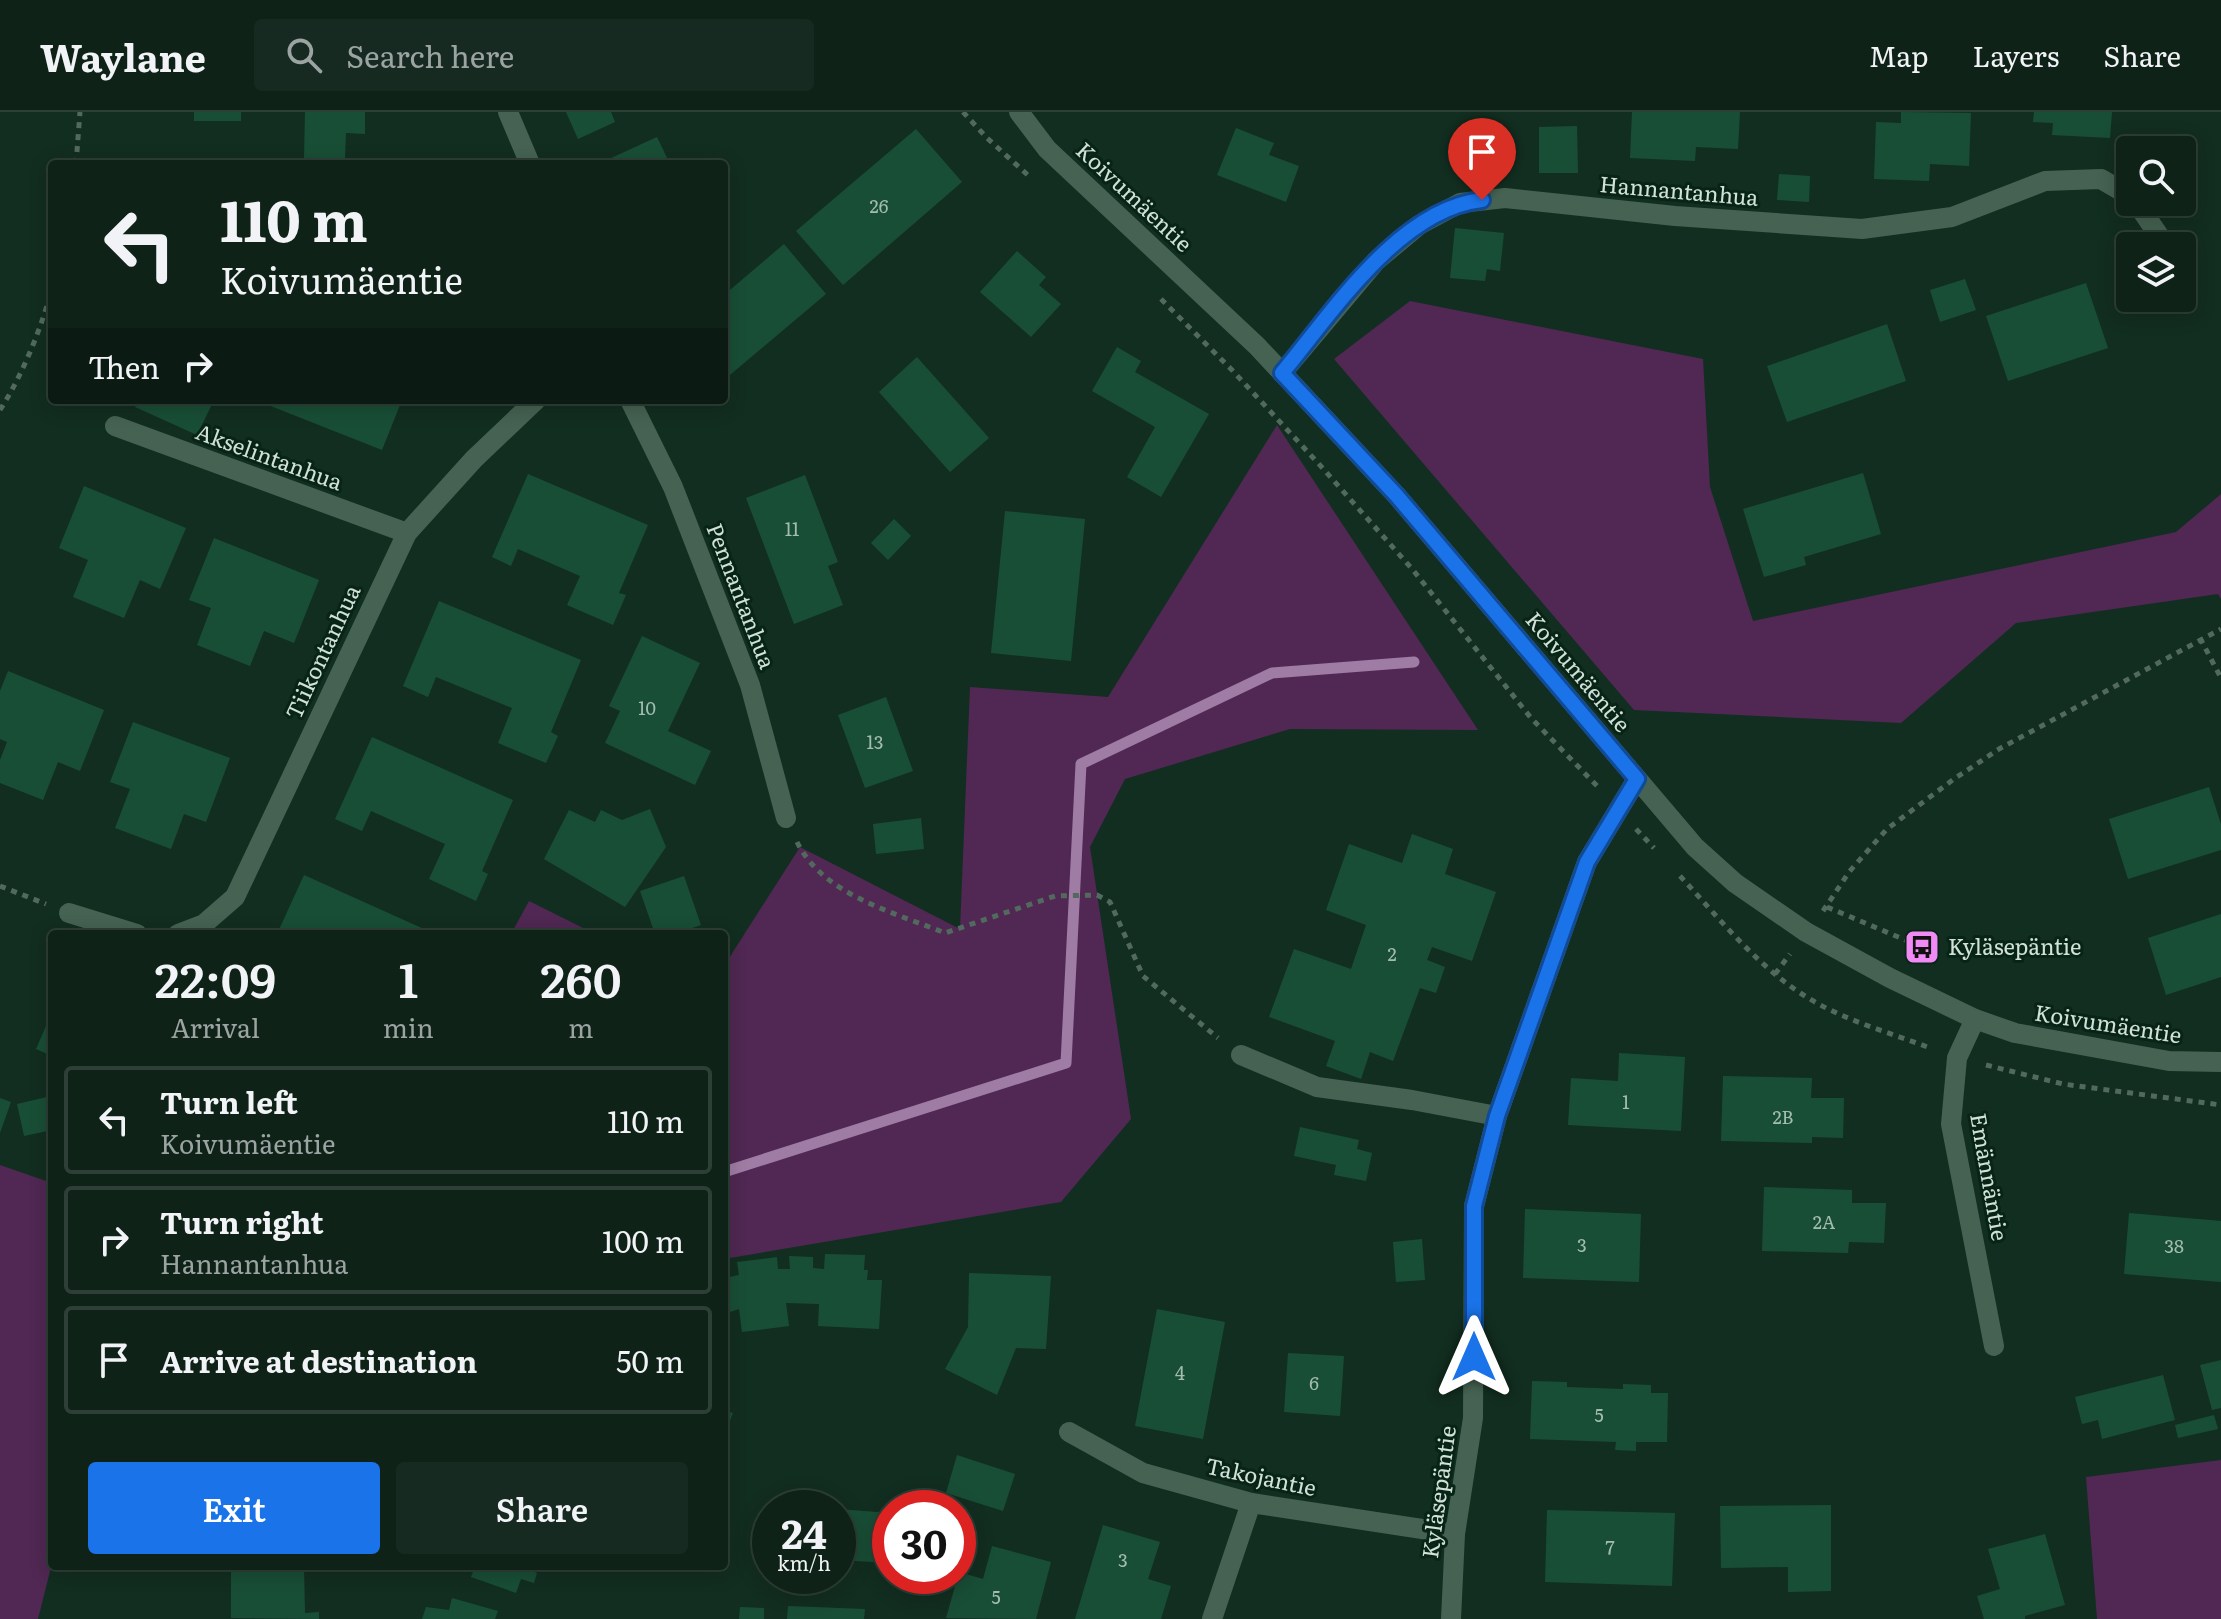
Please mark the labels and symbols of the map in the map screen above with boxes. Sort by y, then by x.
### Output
pin [1448,118,1516,200]
street label: Koivumäentie [1069,133,1201,259]
street label: Hannantanhua [1598,166,1760,213]
house number: 26 [870,192,889,219]
street label: Akselintanhua [192,414,348,497]
house number: 11 [785,515,799,542]
street label: Pennantanhua [699,518,785,673]
street label: Tiikontanhua [276,579,367,724]
street label: Koivumäentie [1519,604,1640,739]
house number: 10 [638,694,656,721]
house number: 13 [866,728,884,755]
bus stop icon: Kyläsepäntie [1903,928,1941,966]
place label: Kyläsepäntie [1948,929,2082,962]
house number: 2 [1387,940,1397,967]
street label: Koivumäentie [2032,995,2184,1050]
house number: 1 [1622,1088,1630,1115]
house number: 2B [1772,1103,1794,1130]
street label: Emännäntie [1963,1110,2018,1243]
house number: 2A [1813,1208,1835,1235]
house number: 3 [1577,1231,1587,1258]
house number: 38 [2164,1232,2184,1259]
position arrow [1432,1315,1516,1399]
house number: 4 [1175,1359,1185,1386]
house number: 6 [1309,1369,1319,1396]
house number: 5 [1594,1401,1604,1428]
street label: Kyläsepäntie [1412,1423,1463,1560]
street label: Takojantie [1203,1448,1320,1503]
speed limit sign: 30 [872,1490,976,1594]
house number: 7 [1605,1533,1615,1560]
house number: 3 [1118,1546,1128,1573]
house number: 5 [991,1583,1001,1610]

